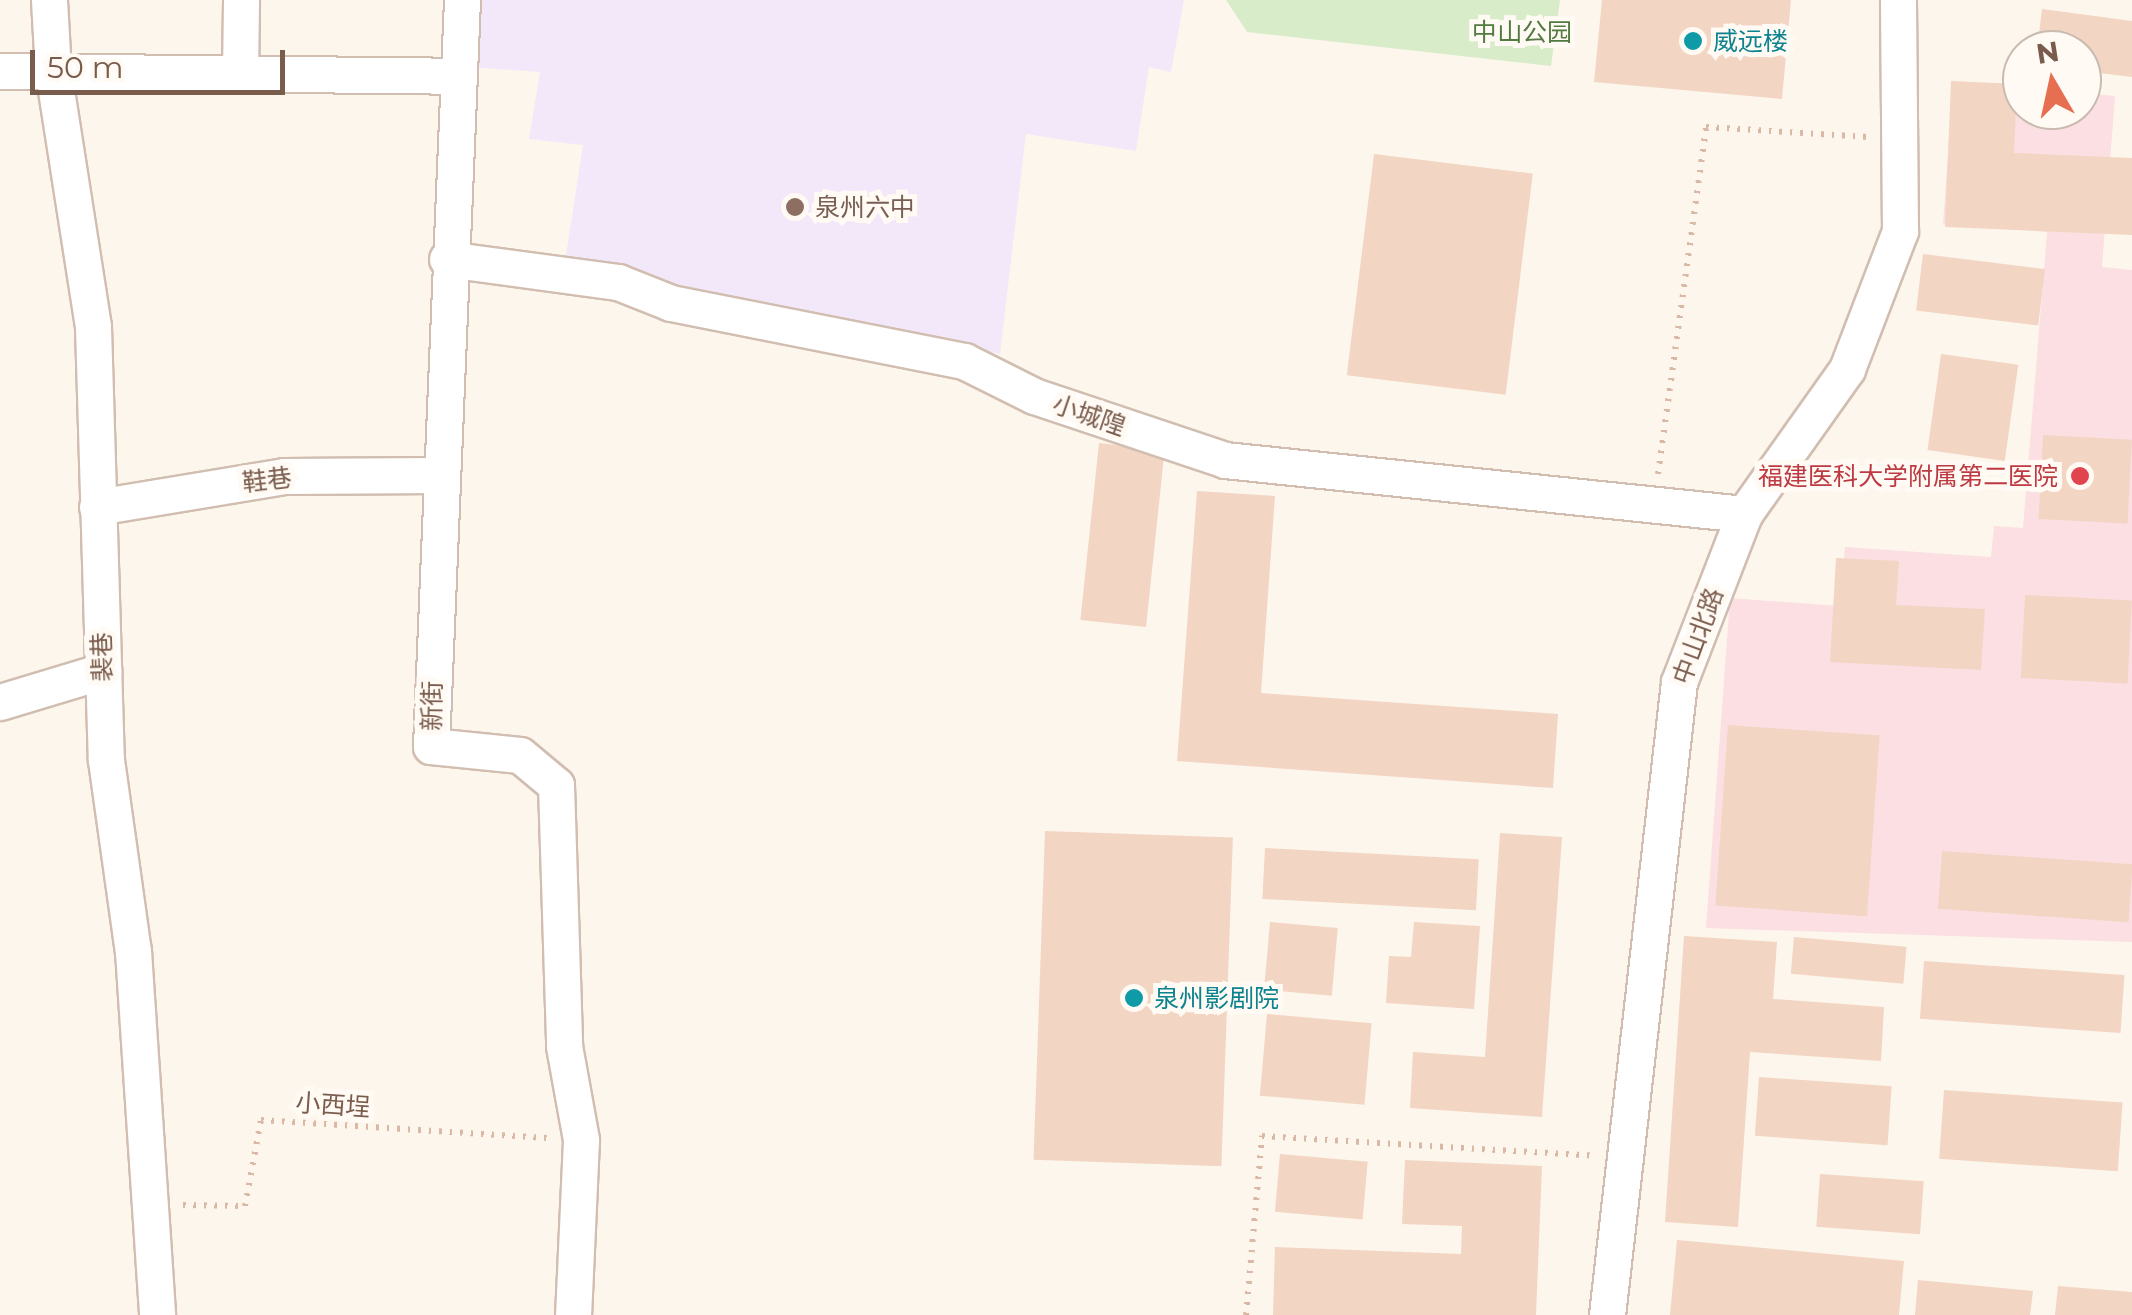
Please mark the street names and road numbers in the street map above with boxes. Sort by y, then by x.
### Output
street label: 小城隍 [1049,389,1129,441]
street label: 鞋巷 [240,462,294,498]
street label: 中山北路 [1667,584,1729,688]
street label: 裴巷 [86,631,118,683]
street label: 新街 [417,681,447,731]
street label: 小西埕 [295,1087,371,1123]

